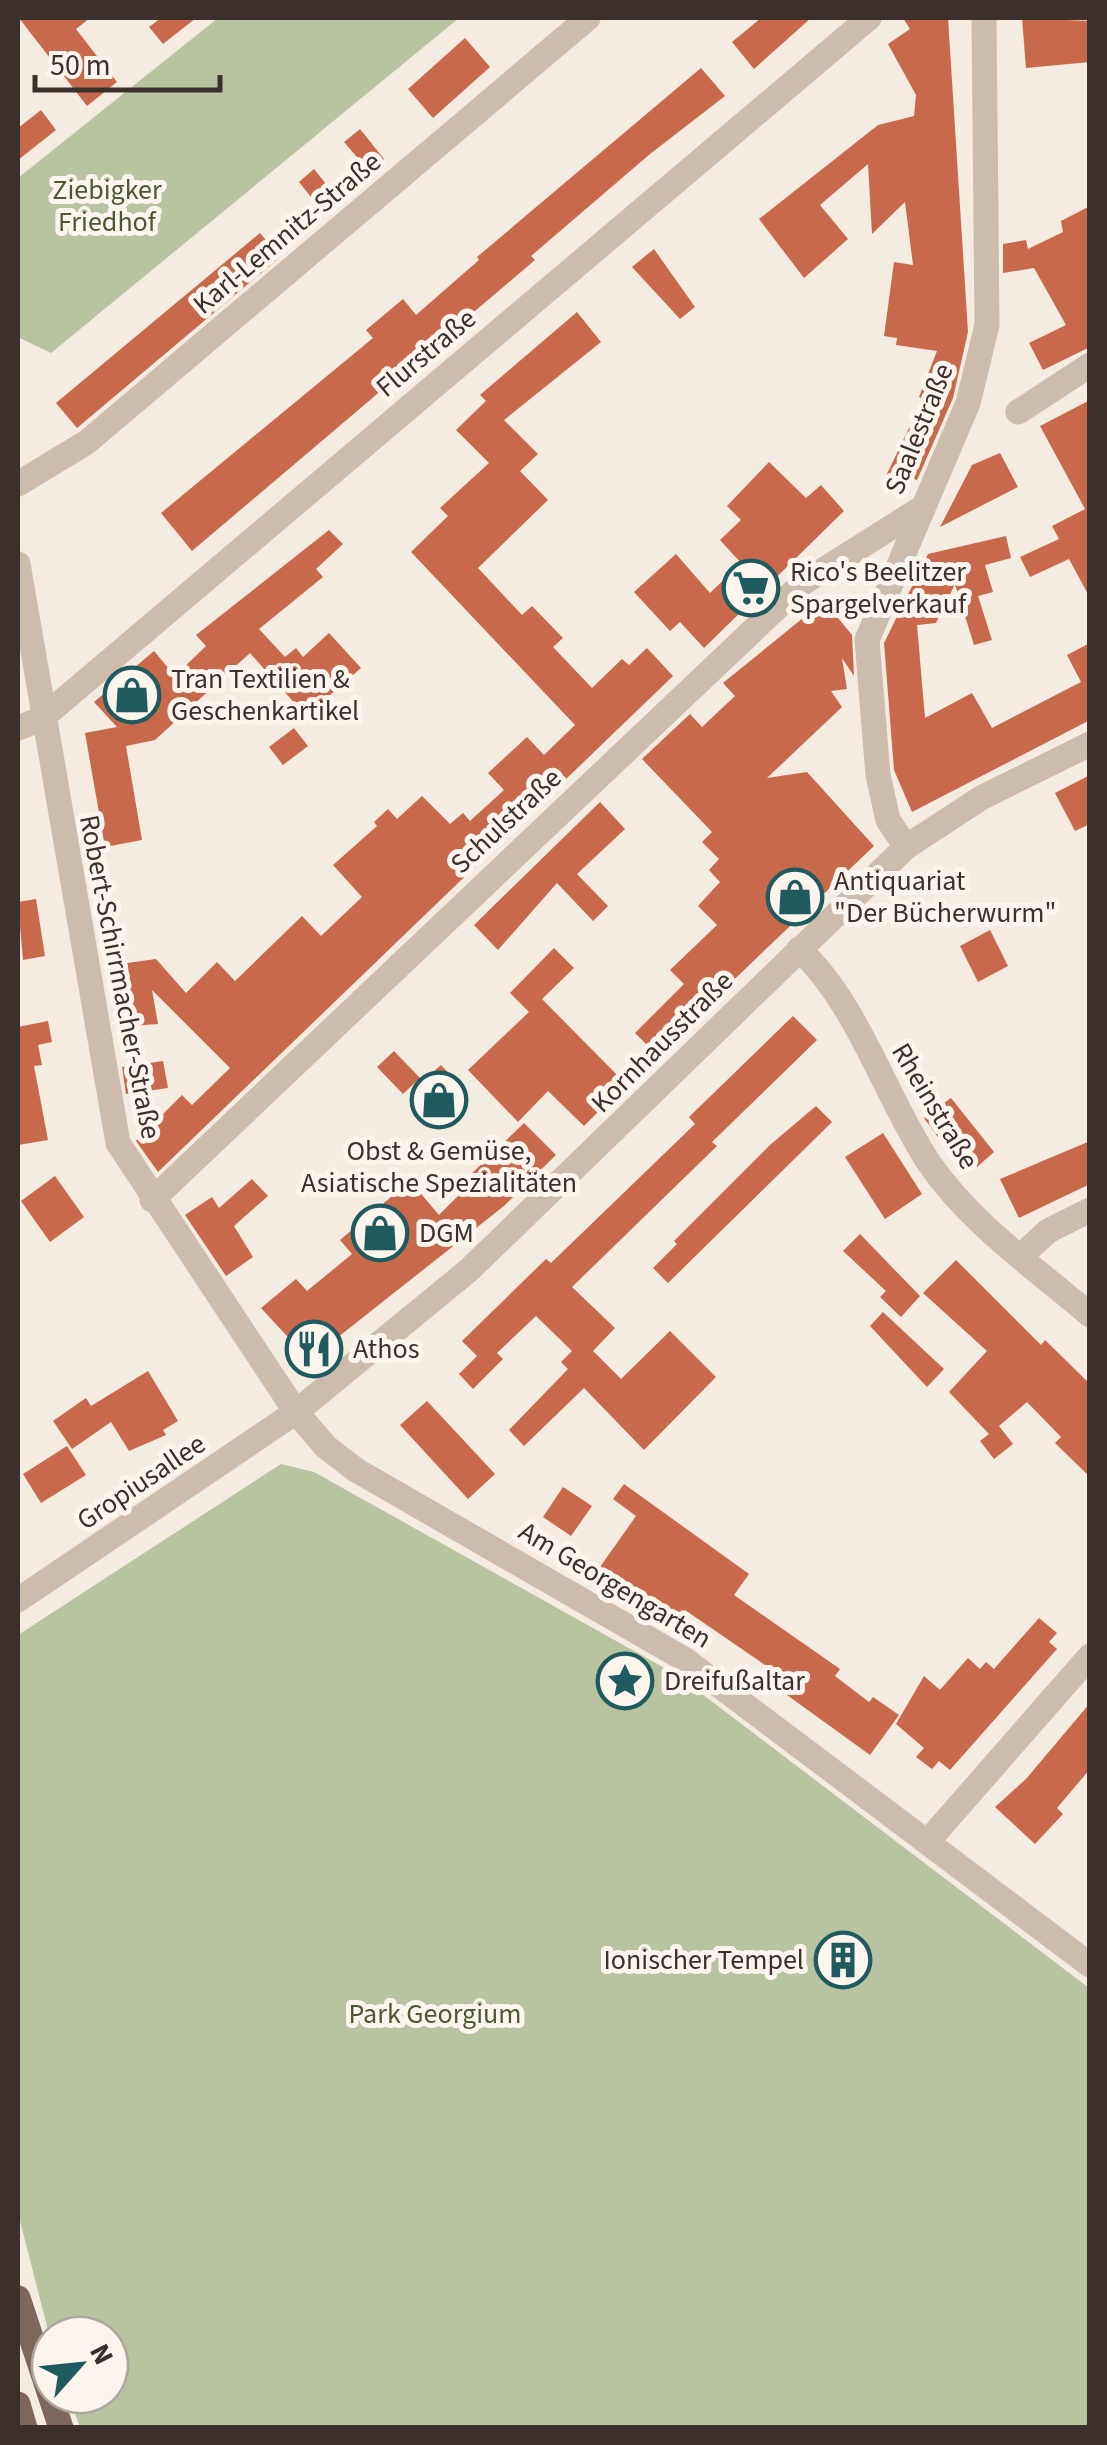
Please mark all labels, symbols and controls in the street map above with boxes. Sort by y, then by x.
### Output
scale bar [35,30,220,92]
text: 50 m [50,44,111,87]
street label: Karl-Lemnitz-Straße [184,142,390,324]
park label: Ziebigker Friedhof [52,170,162,242]
street label: Flurstraße [367,299,485,407]
street label: Saalestraße [875,358,963,500]
place label: Rico's Beelitzer Spargelverkauf [790,552,967,624]
supermarket icon: Rico's Beelitzer Spargelverkauf [721,558,781,618]
place label: Tran Textilien & Geschenkartikel [171,659,359,731]
shop icon: Tran Textilien & Geschenkartikel [102,665,162,725]
street label: Schulstraße [441,759,571,883]
street label: Robert-Schirrmacher-Straße [69,811,171,1143]
place label: Antiquariat "Der Bücherwurm" [834,861,1056,933]
shop icon: Antiquariat "Der Bücherwurm" [765,867,825,927]
street label: Kornhausstraße [582,962,742,1122]
street label: Rheinstraße [882,1035,988,1177]
shop icon: Obst & Gemüse, Asiatische Spezialitäten [409,1070,469,1130]
place label: Obst & Gemüse, Asiatische Spezialitäten [301,1131,577,1203]
shop icon: DGM [350,1203,410,1263]
place label: DGM [419,1213,474,1253]
restaurant icon: Athos [284,1319,344,1379]
place label: Athos [353,1329,419,1369]
street label: Gropiusallee [69,1424,213,1540]
street label: Am Georgengarten [511,1512,719,1658]
place icon: Dreifußaltar [595,1651,655,1711]
place label: Dreifußaltar [664,1661,805,1701]
building icon: Ionischer Tempel [813,1930,873,1990]
place label: Ionischer Tempel [603,1940,804,1980]
park label: Park Georgium [348,1994,522,2034]
north arrow [30,2315,130,2415]
text: N [79,2337,123,2371]

